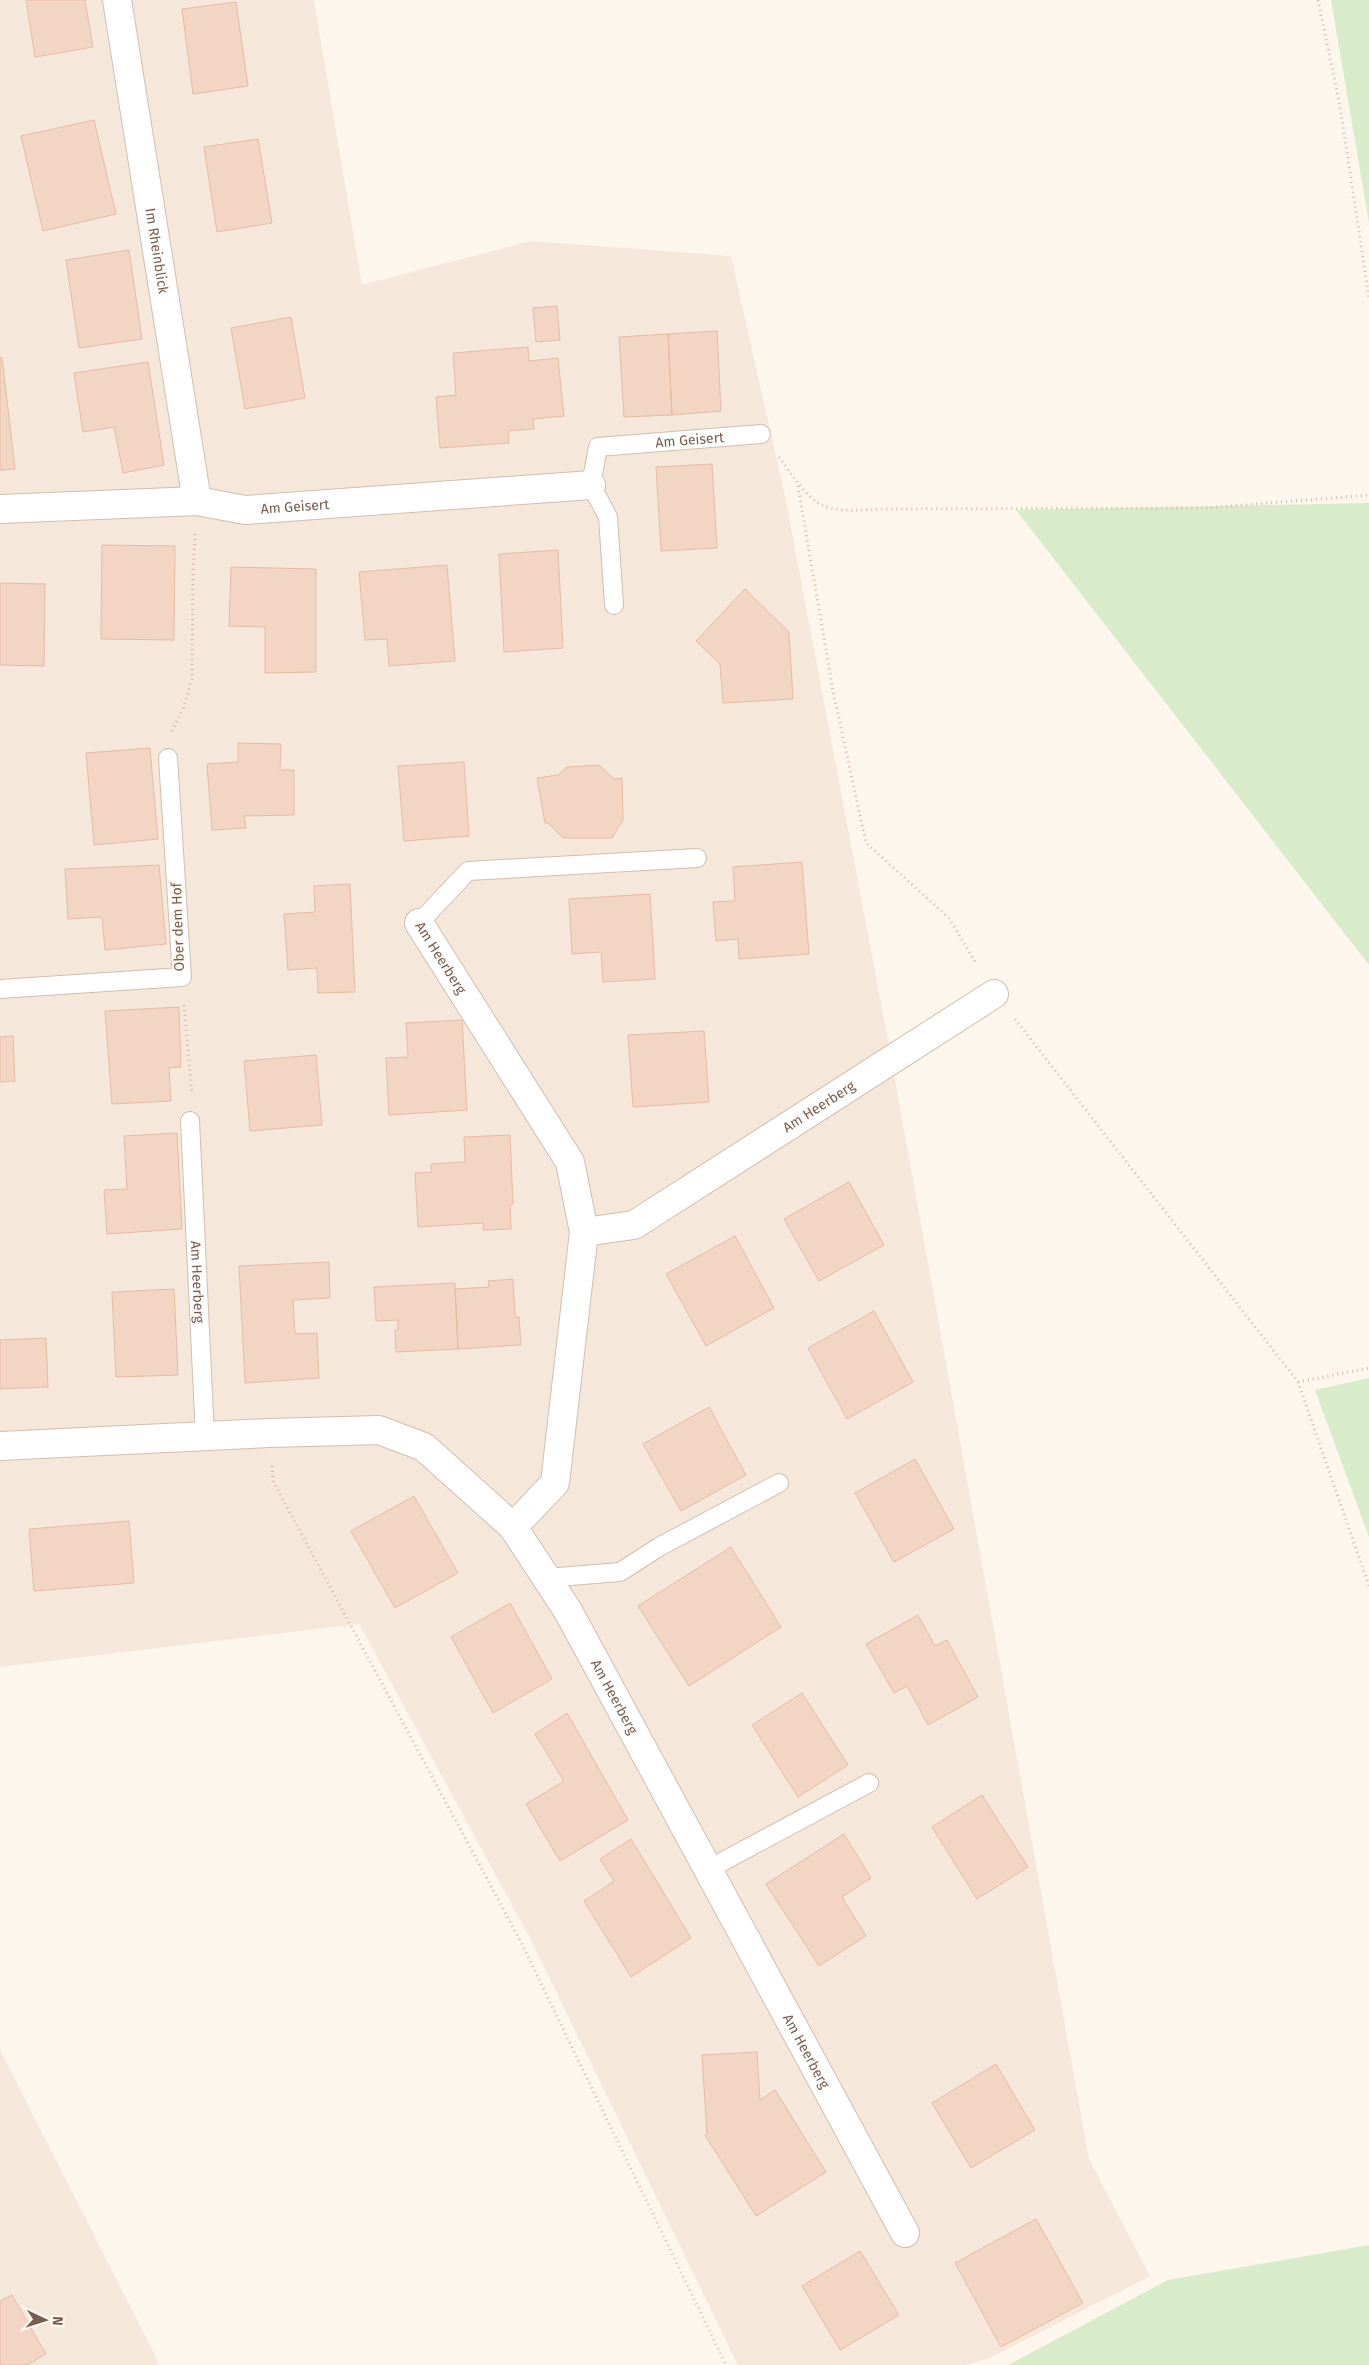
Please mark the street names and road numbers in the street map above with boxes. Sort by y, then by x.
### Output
street label: Im Rheinblick [142,207,172,296]
street label: Am Geisert [655,428,726,451]
street label: Am Geisert [260,495,331,517]
street label: Ober dem Hof [168,881,188,972]
street label: Am Heerberg [412,918,470,998]
street label: Am Heerberg [779,1077,859,1136]
street label: Am Heerberg [187,1240,208,1324]
street label: Am Heerberg [587,1656,642,1738]
street label: Am Heerberg [779,2011,834,2092]

